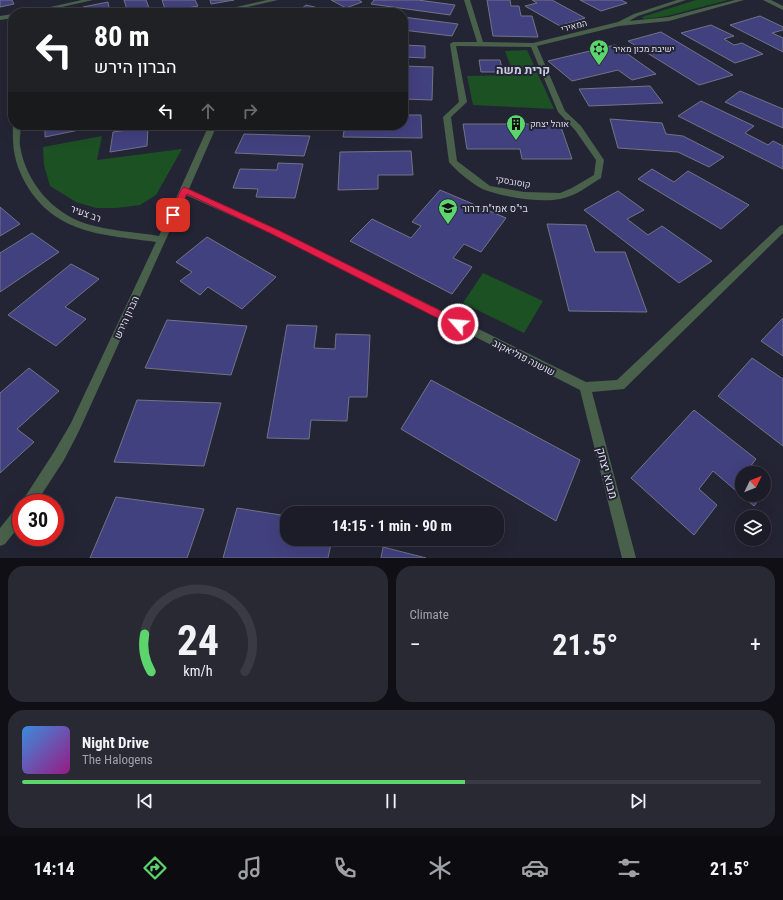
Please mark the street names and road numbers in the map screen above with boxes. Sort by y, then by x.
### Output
street label: המאירי [560,18,588,34]
street label: קוסובסקי [495,174,531,190]
street label: רב צעיר [69,203,103,224]
street label: הברון הירש [112,294,141,340]
street label: שושנה פוליאקוב [491,337,557,378]
street label: מבוא יצחק [593,446,621,500]

